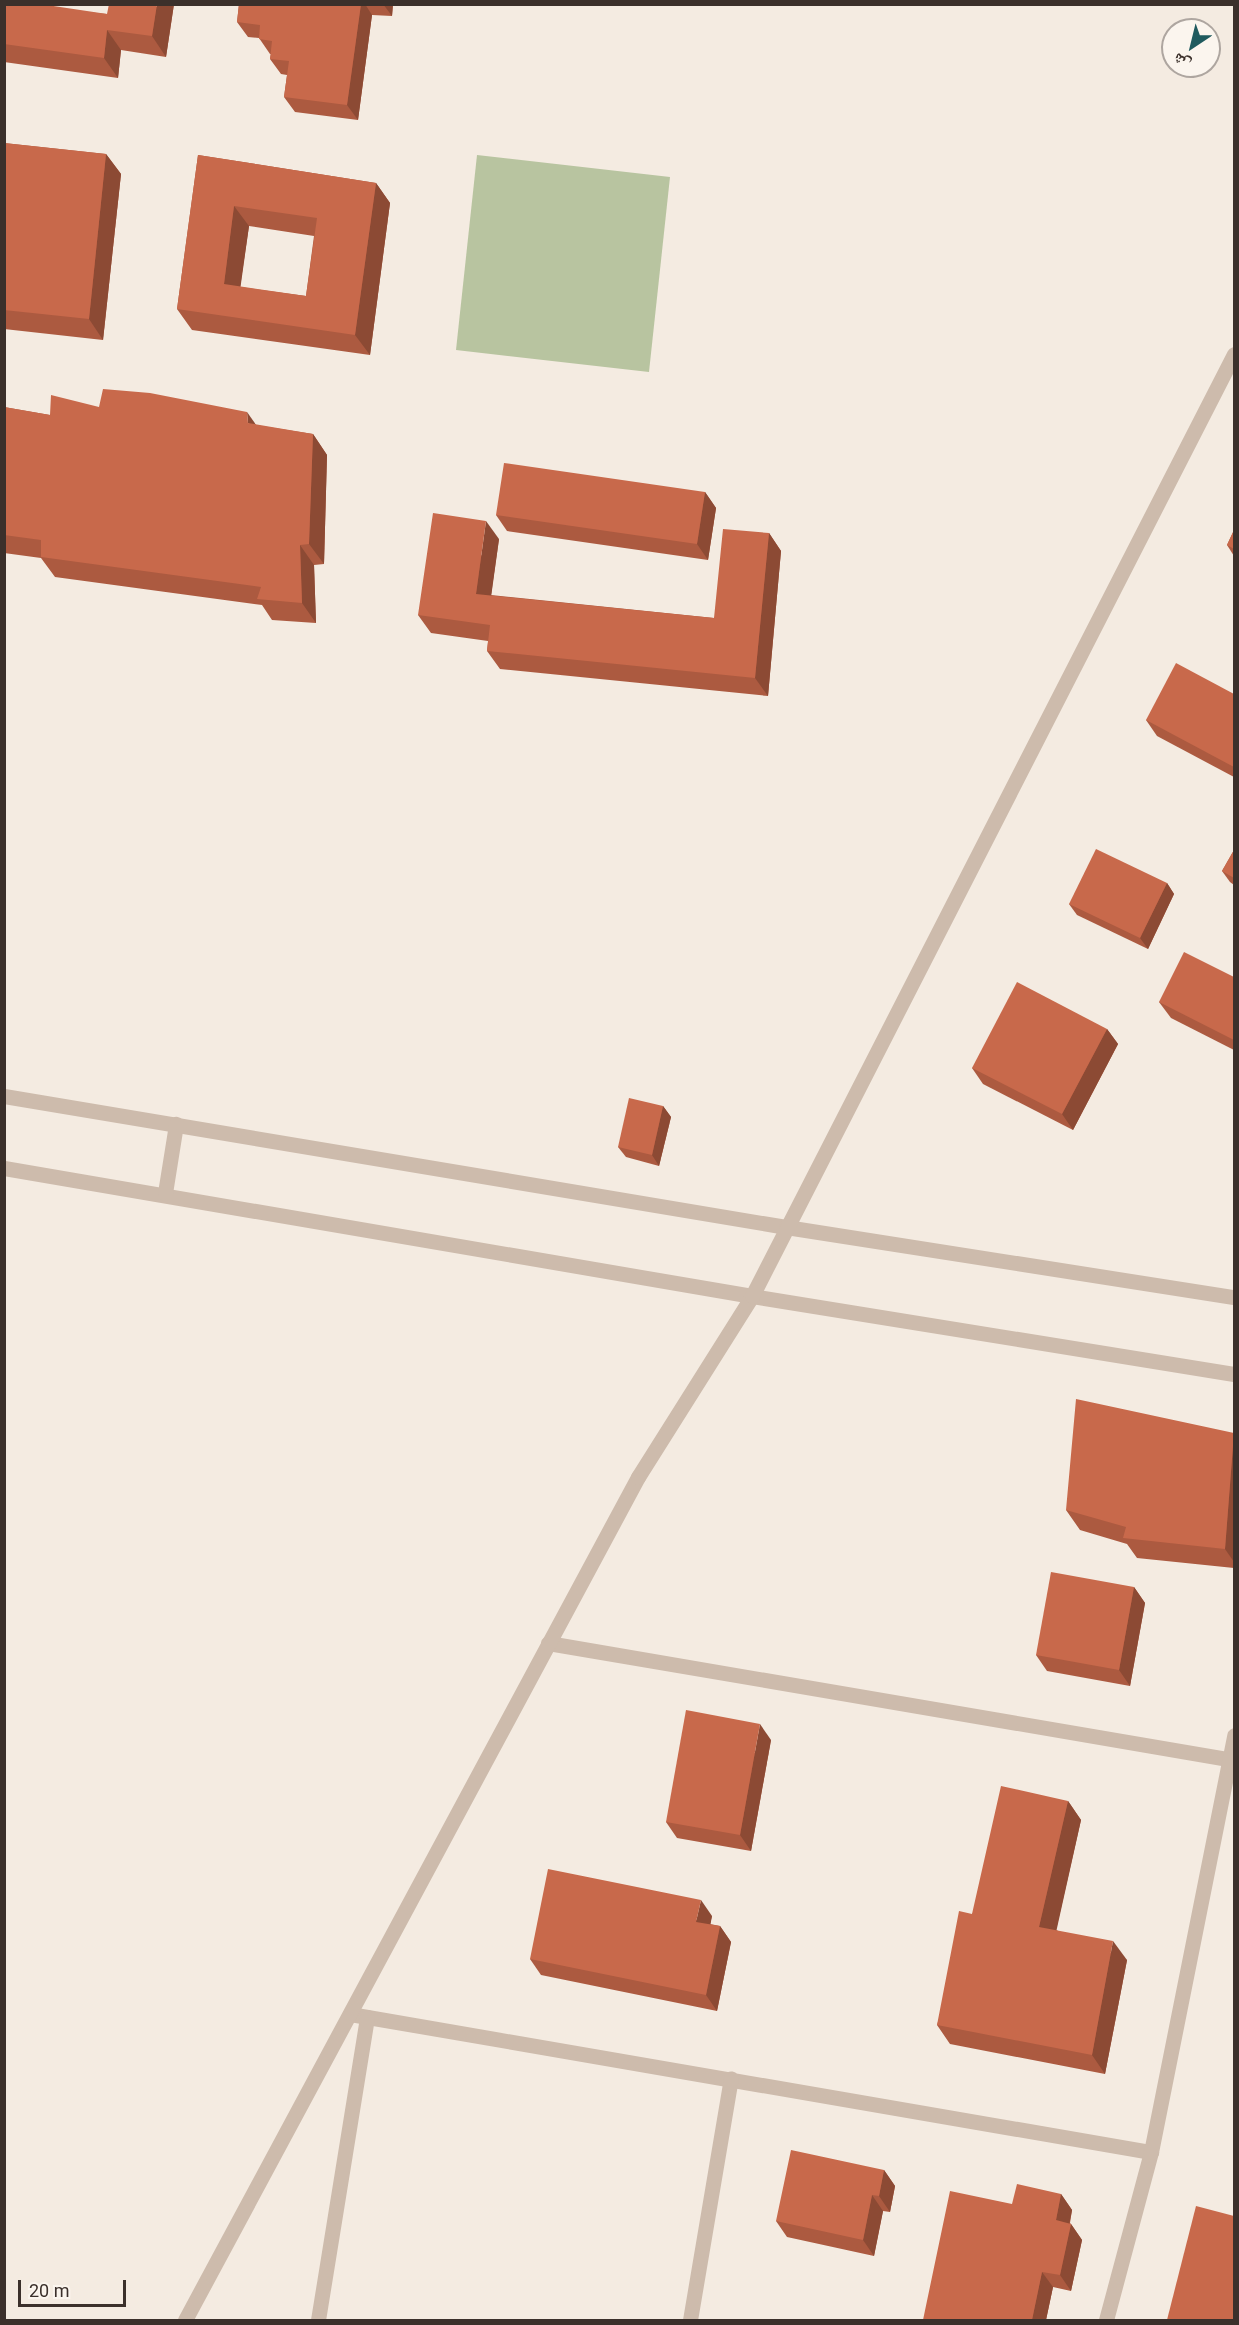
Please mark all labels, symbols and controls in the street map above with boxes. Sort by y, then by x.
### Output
north arrow [1161,18,1221,78]
text: ش [1169,49,1194,74]
scale bar [21,2268,129,2306]
text: 20 m [29,2280,69,2301]

